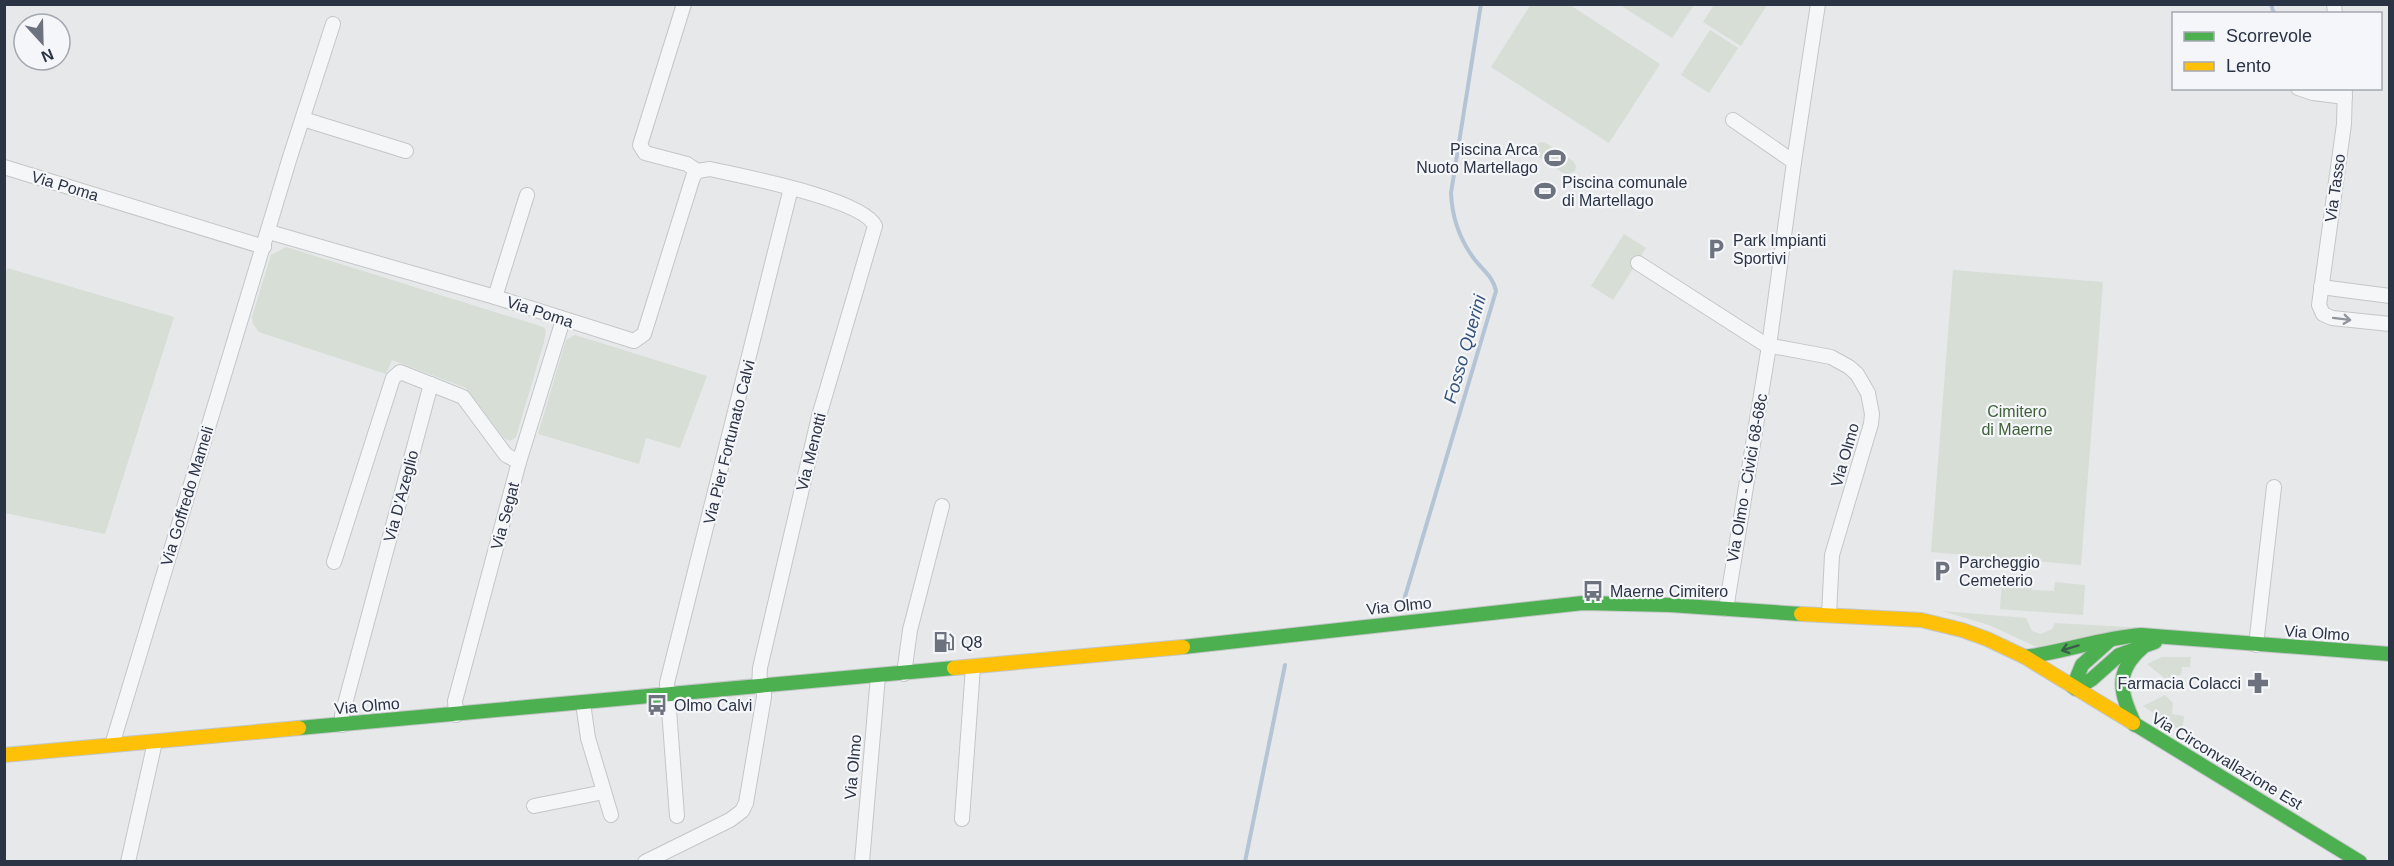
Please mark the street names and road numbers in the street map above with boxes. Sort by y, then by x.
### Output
street label: Via Tasso [2322,153,2348,223]
street label: Via Poma [29,168,101,204]
street label: Via Poma [505,293,576,331]
street label: Via Pier Fortunato Calvi [700,358,758,526]
street label: Via Olmo - Civici 68-68c [1724,392,1770,564]
street label: Via Menotti [793,411,829,493]
street label: Via Olmo [1828,421,1862,489]
street label: Via Goffredo Mameli [158,424,216,568]
street label: Via D'Azeglio [381,448,421,544]
street label: Via Segat [488,480,522,552]
street label: Via Olmo [1366,594,1433,618]
street label: Via Olmo [2284,622,2350,644]
street label: Via Olmo [334,695,400,717]
street label: Via Circonvallazione Est [2149,709,2306,813]
street label: Via Olmo [842,734,864,800]

